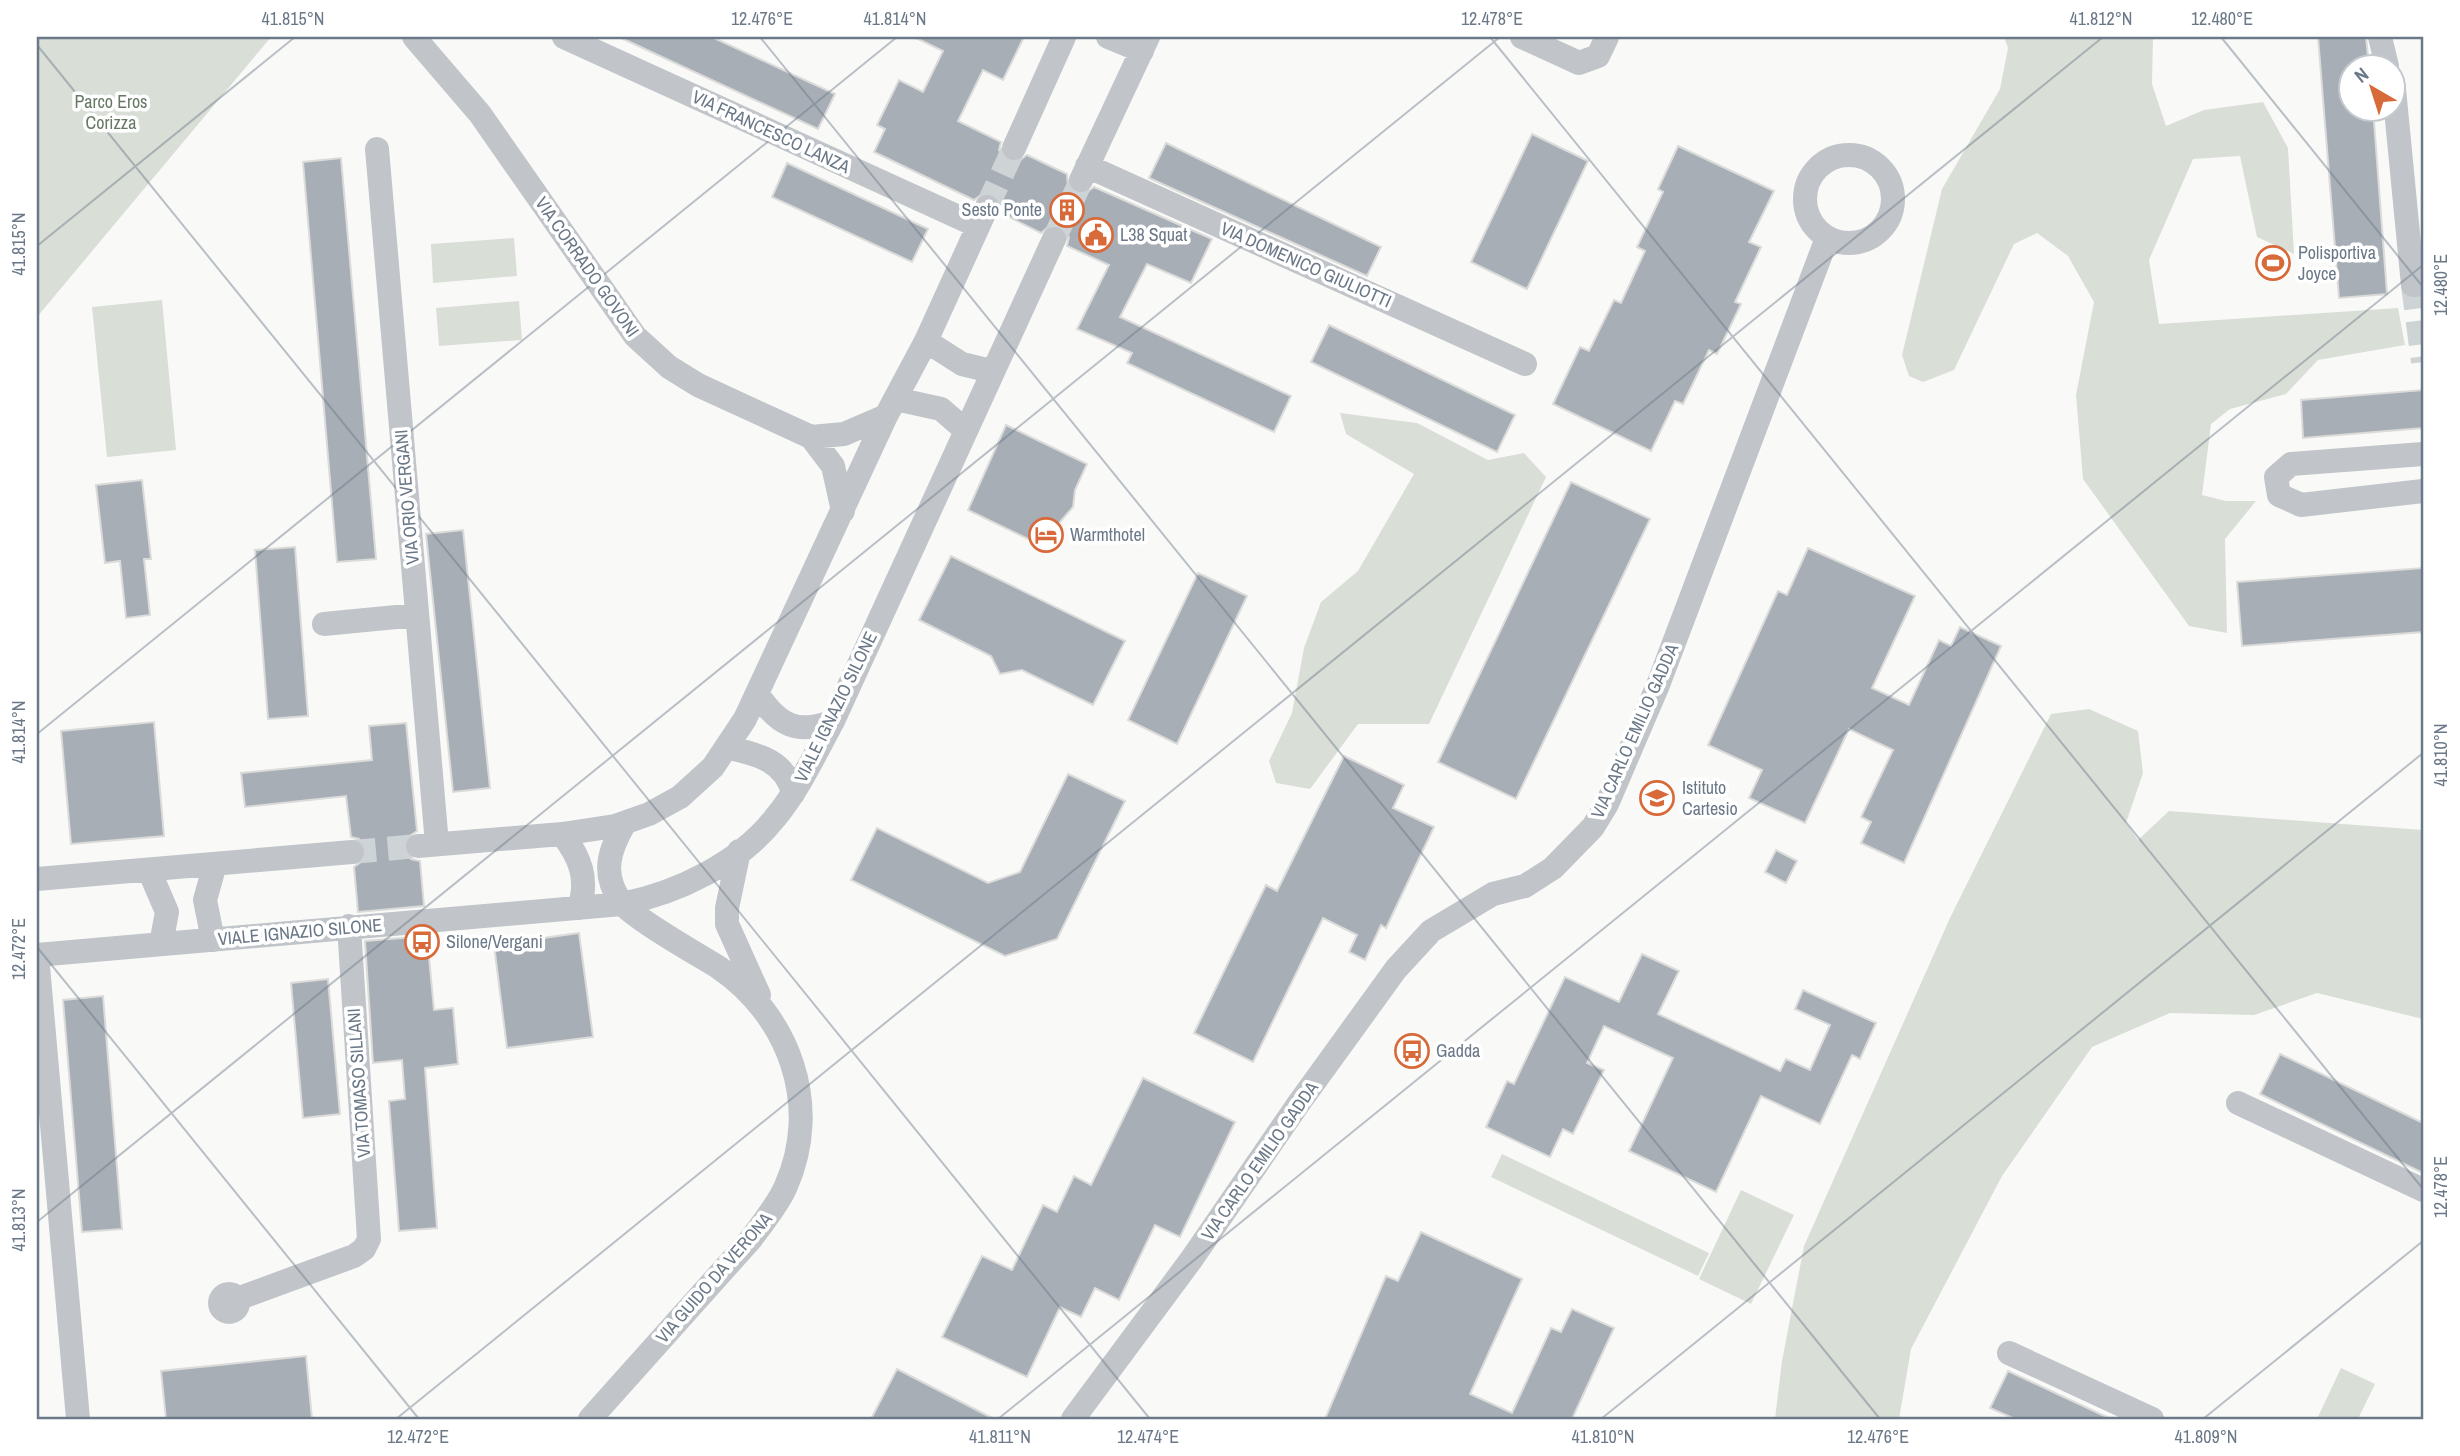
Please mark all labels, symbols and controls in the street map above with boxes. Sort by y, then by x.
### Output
text: 41.815°N [262,6,325,31]
text: 12.476°E [731,6,793,31]
text: 41.814°N [864,6,927,31]
text: 12.478°E [1461,6,1523,31]
text: 41.812°N [2070,6,2133,31]
text: 12.480°E [2191,6,2253,31]
north arrow [2338,52,2408,122]
text: N [2349,61,2374,88]
street label: VIA FRANCESCO LANZA [688,84,854,179]
park label: Parco Eros Corizza [74,89,148,135]
building icon: Sesto Ponte [1048,191,1086,229]
street label: VIA CORRADO GOVONI [530,192,645,342]
place label: Sesto Ponte [962,197,1042,222]
text: 41.815°N [6,213,31,276]
public building icon: L38 Squat [1077,216,1115,254]
street label: VIA DOMENICO GIULIOTTI [1217,216,1396,313]
place label: L38 Squat [1120,222,1187,247]
place label: Polisportiva Joyce [2298,240,2376,286]
sports icon: Polisportiva Joyce [2254,244,2292,282]
text: 12.480°E [2428,254,2453,316]
street label: VIA ORIO VERGANI [388,429,425,566]
hotel icon: Warmthotel [1027,516,1065,554]
place label: Warmthotel [1070,522,1145,547]
street label: VIALE IGNAZIO SILONE [788,627,883,786]
street label: VIA CARLO EMILIO GADDA [1585,639,1684,822]
text: 41.814°N [6,701,31,764]
text: 41.810°N [2428,724,2453,787]
place label: Istituto Cartesio [1682,775,1738,821]
school or university icon: Istituto Cartesio [1638,779,1676,817]
street label: VIALE IGNAZIO SILONE [217,912,383,951]
text: 12.472°E [6,918,31,980]
bus stop icon: Silone/Vergani [403,923,441,961]
place label: Silone/Vergani [446,929,543,954]
street label: VIA TOMASO SILLANI [341,1008,376,1159]
bus stop icon: Gadda [1393,1032,1431,1070]
place label: Gadda [1436,1038,1480,1063]
street label: VIA CARLO EMILIO GADDA [1195,1076,1324,1245]
text: 12.478°E [2428,1156,2453,1218]
text: 41.813°N [6,1189,31,1252]
street label: VIA GUIDO DA VERONA [650,1207,778,1348]
text: 12.472°E [387,1424,449,1449]
text: 41.811°N [969,1424,1031,1449]
text: 12.474°E [1117,1424,1179,1449]
text: 41.810°N [1572,1424,1635,1449]
text: 12.476°E [1847,1424,1909,1449]
text: 41.809°N [2175,1424,2238,1449]

